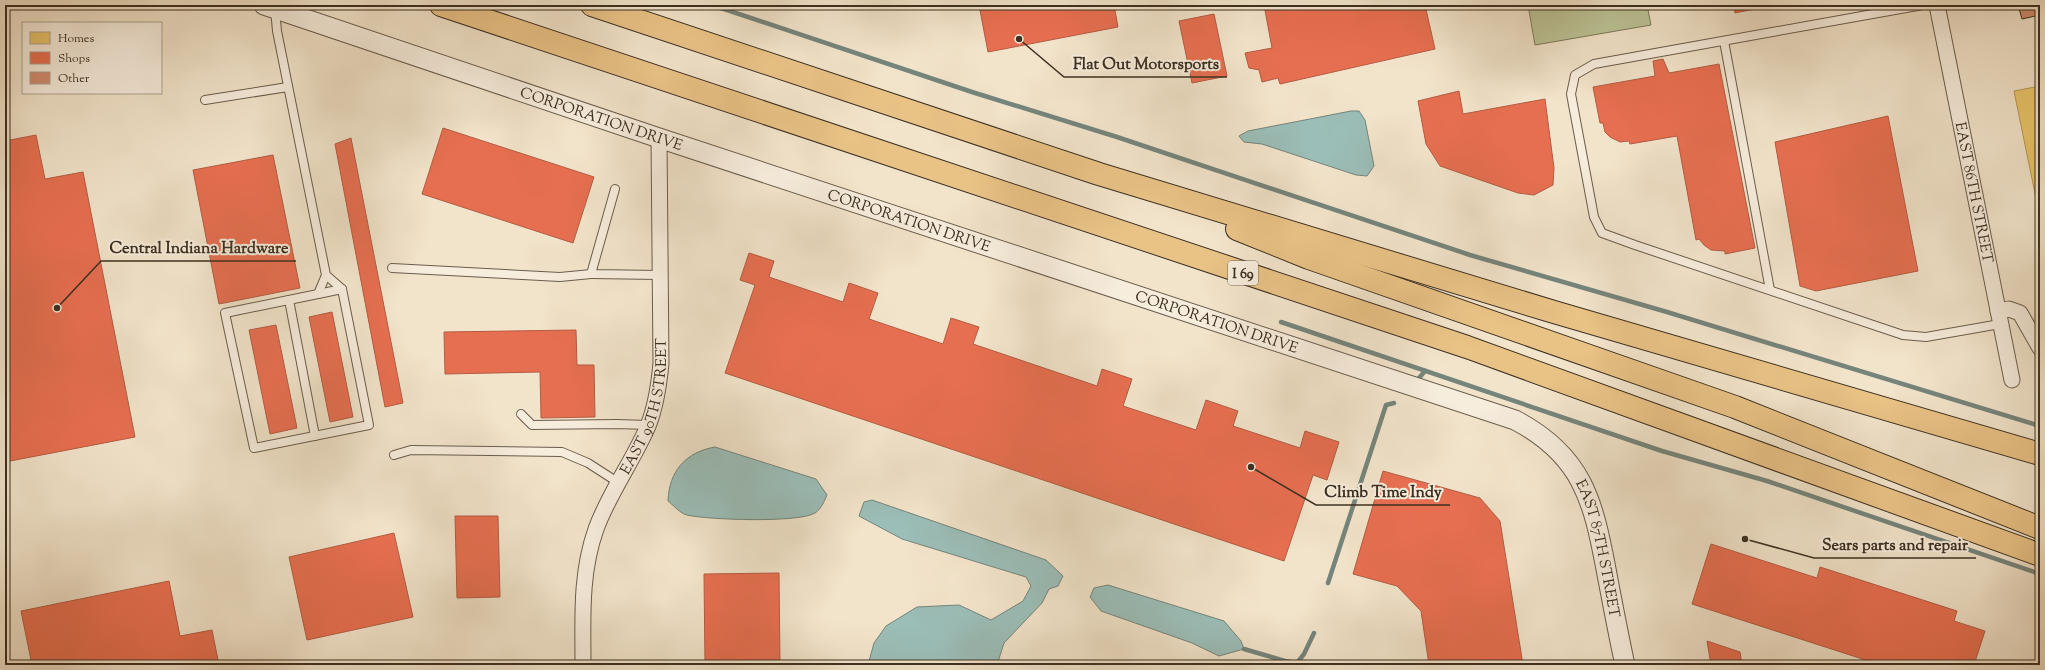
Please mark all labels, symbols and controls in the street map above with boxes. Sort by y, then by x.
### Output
legend [22,22,162,94]
text: Homes [58,30,94,48]
callout: Flat Out Motorsports [1064,49,1227,77]
text: Shops [58,50,90,68]
text: Flat Out Motorsports [1073,54,1219,77]
text: Other [58,70,90,88]
street label: CORPORATION DRIVE [517,83,685,157]
street label: EAST 86TH STREET [1949,120,1997,265]
street label: CORPORATION DRIVE [824,185,993,258]
callout: Central Indiana Hardware [101,233,296,261]
text: Central Indiana Hardware [110,238,289,261]
road number: I 69 [1228,261,1258,285]
street label: CORPORATION DRIVE [1132,286,1301,360]
street label: EAST 90TH STREET [616,338,673,479]
street label: EAST 87TH STREET [1569,476,1624,620]
callout: Climb Time Indy [1316,477,1450,505]
text: Climb Time Indy [1324,482,1442,505]
callout: Sears parts and repair [1814,530,1976,558]
text: Sears parts and repair [1822,535,1969,558]

